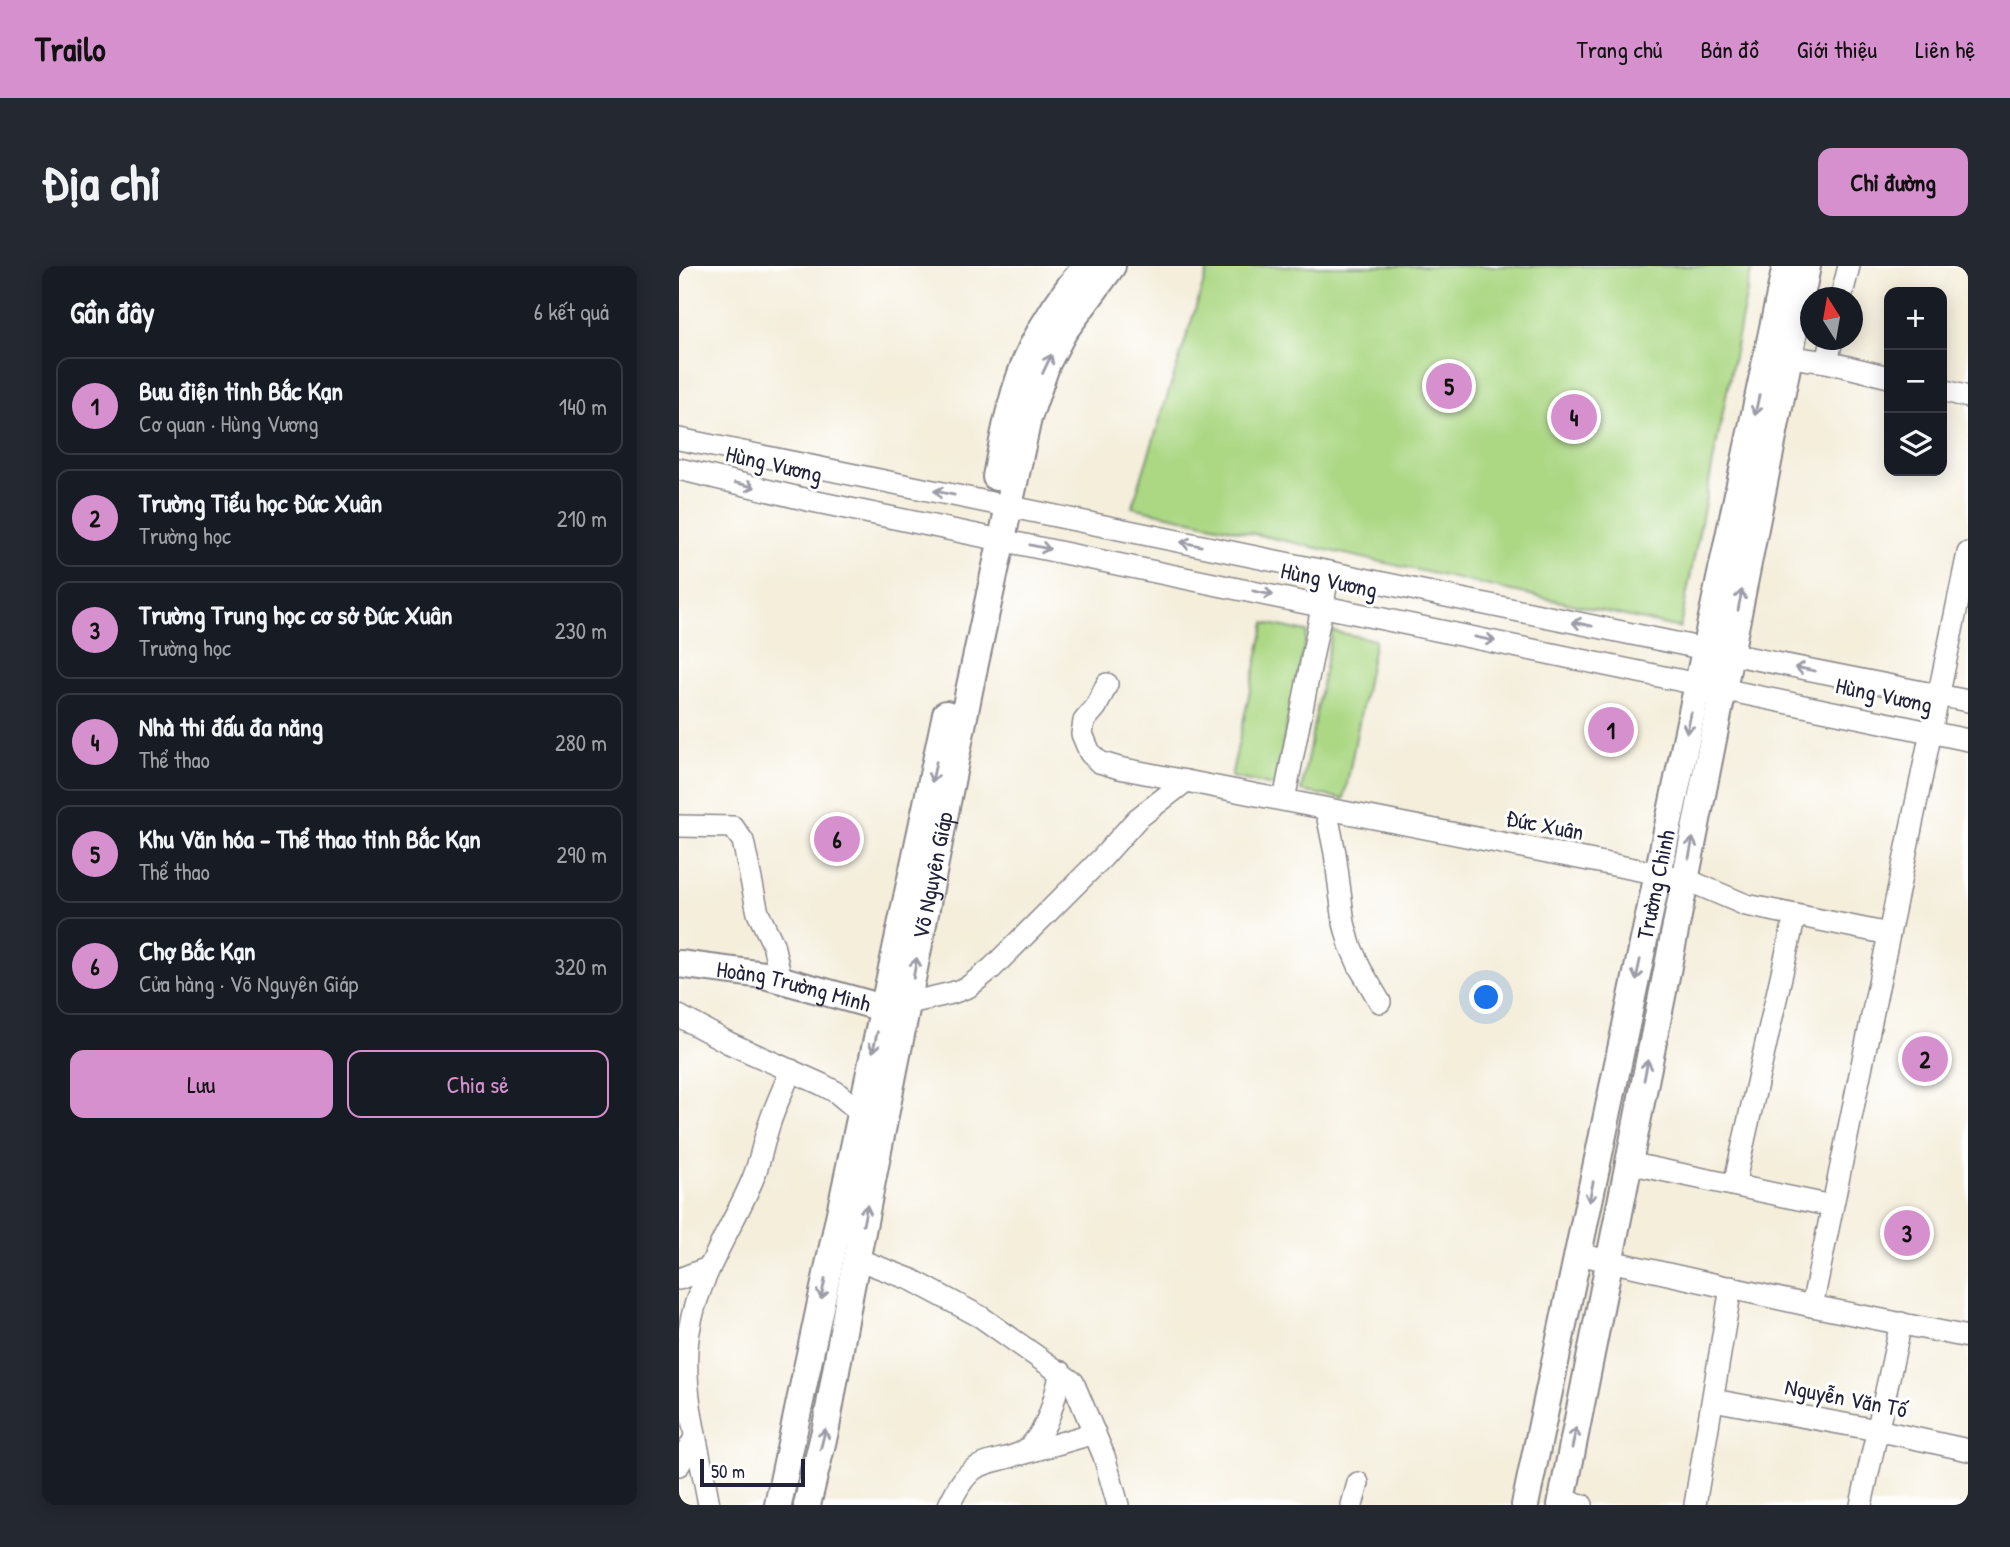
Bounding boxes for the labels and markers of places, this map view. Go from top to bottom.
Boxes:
pin: 5 [1426,360,1472,412]
pin: 4 [1551,391,1597,443]
pin: 1 [1588,704,1634,756]
pin: 6 [814,813,860,865]
pin: 2 [1902,1033,1948,1085]
pin: 3 [1884,1207,1930,1259]

